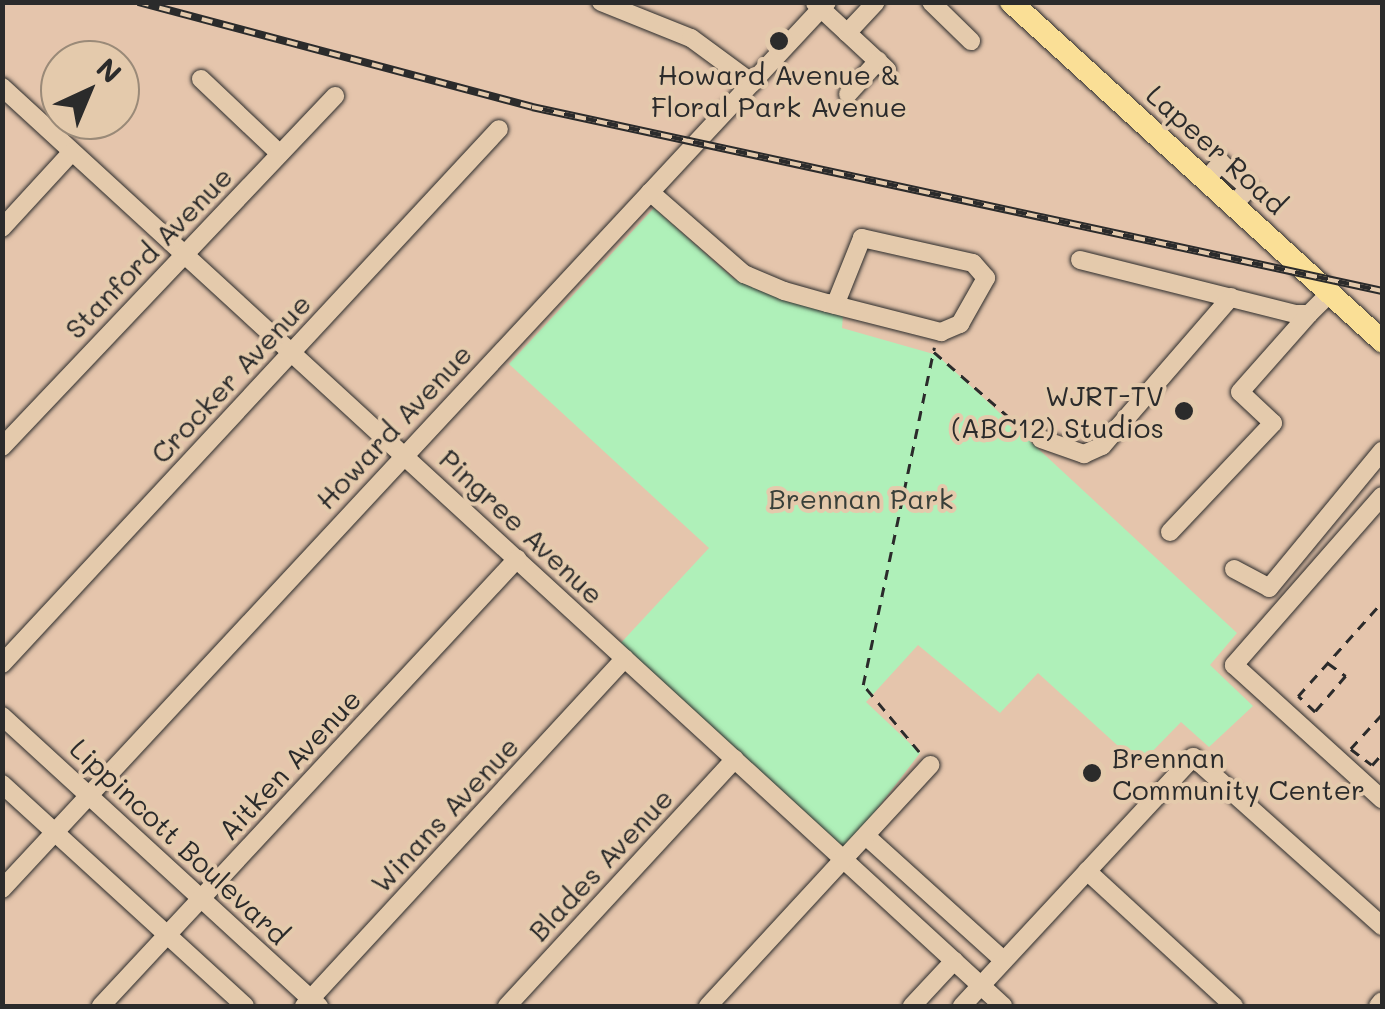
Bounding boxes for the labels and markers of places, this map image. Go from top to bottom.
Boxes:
marker: Howard Avenue & Floral Park Avenue [768,30,790,52]
place label: Howard Avenue & Floral Park Avenue [651,57,907,123]
place label: WJRT-TV (ABC12) Studios [951,378,1164,444]
marker: WJRT-TV (ABC12) Studios [1173,400,1195,422]
place label: Brennan Community Center [1112,740,1365,806]
marker: Brennan Community Center [1081,762,1103,784]

